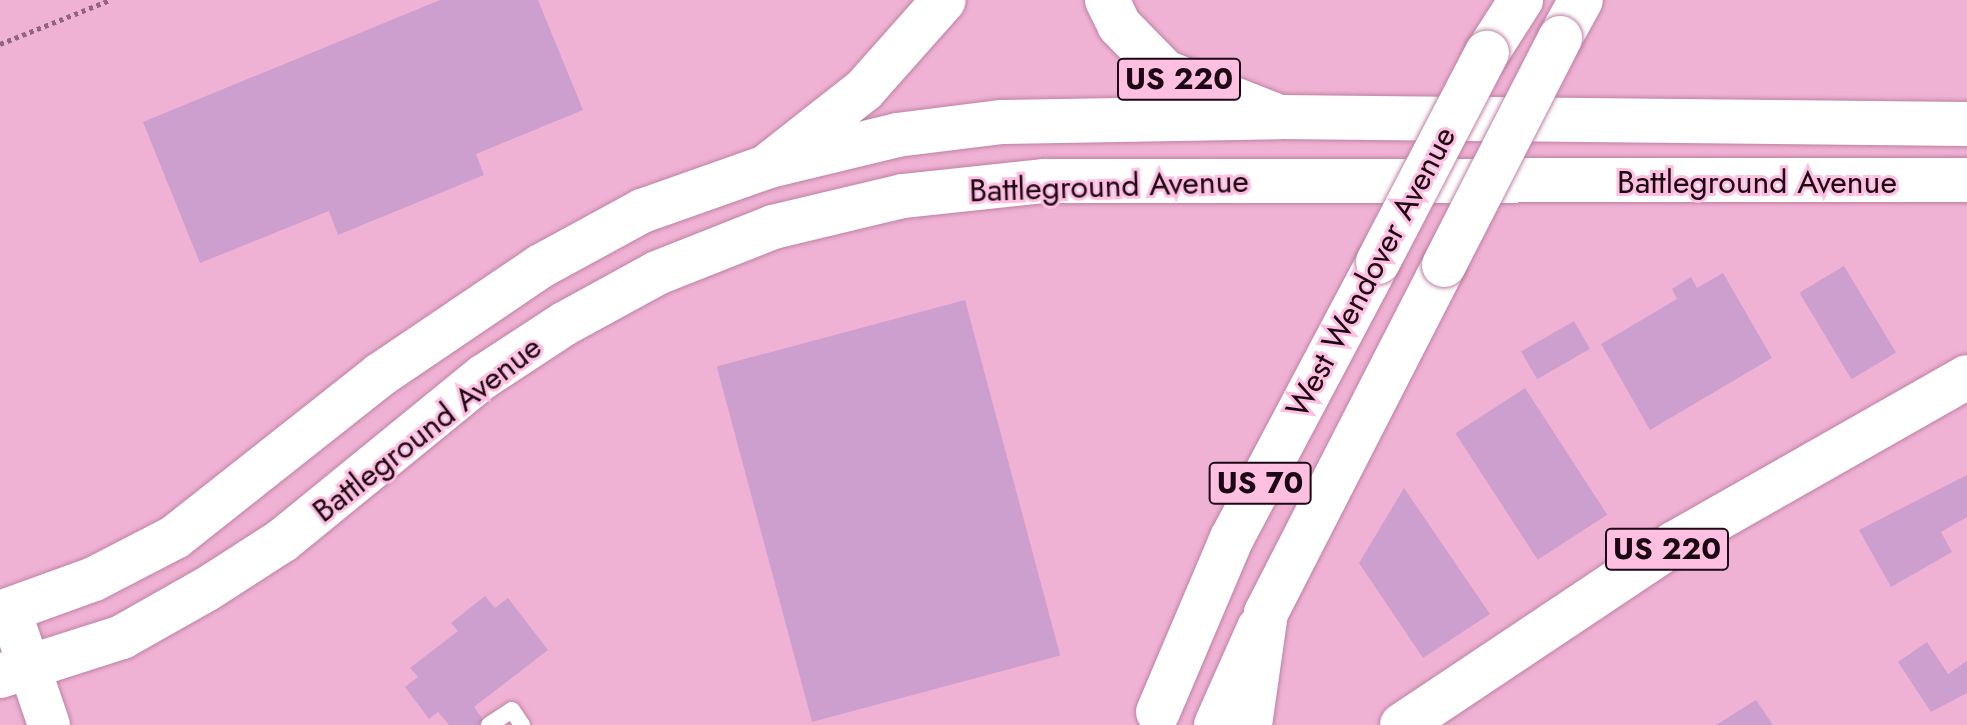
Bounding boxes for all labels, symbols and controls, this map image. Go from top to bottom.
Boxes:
road number: US 220 [1117,53,1241,105]
street label: West Wendover Avenue [1278,120,1464,424]
street label: Battleground Avenue [969,162,1249,210]
street label: Battleground Avenue [1617,163,1897,201]
street label: Battleground Avenue [305,328,549,530]
road number: US 70 [1208,457,1312,509]
road number: US 220 [1605,523,1729,575]

